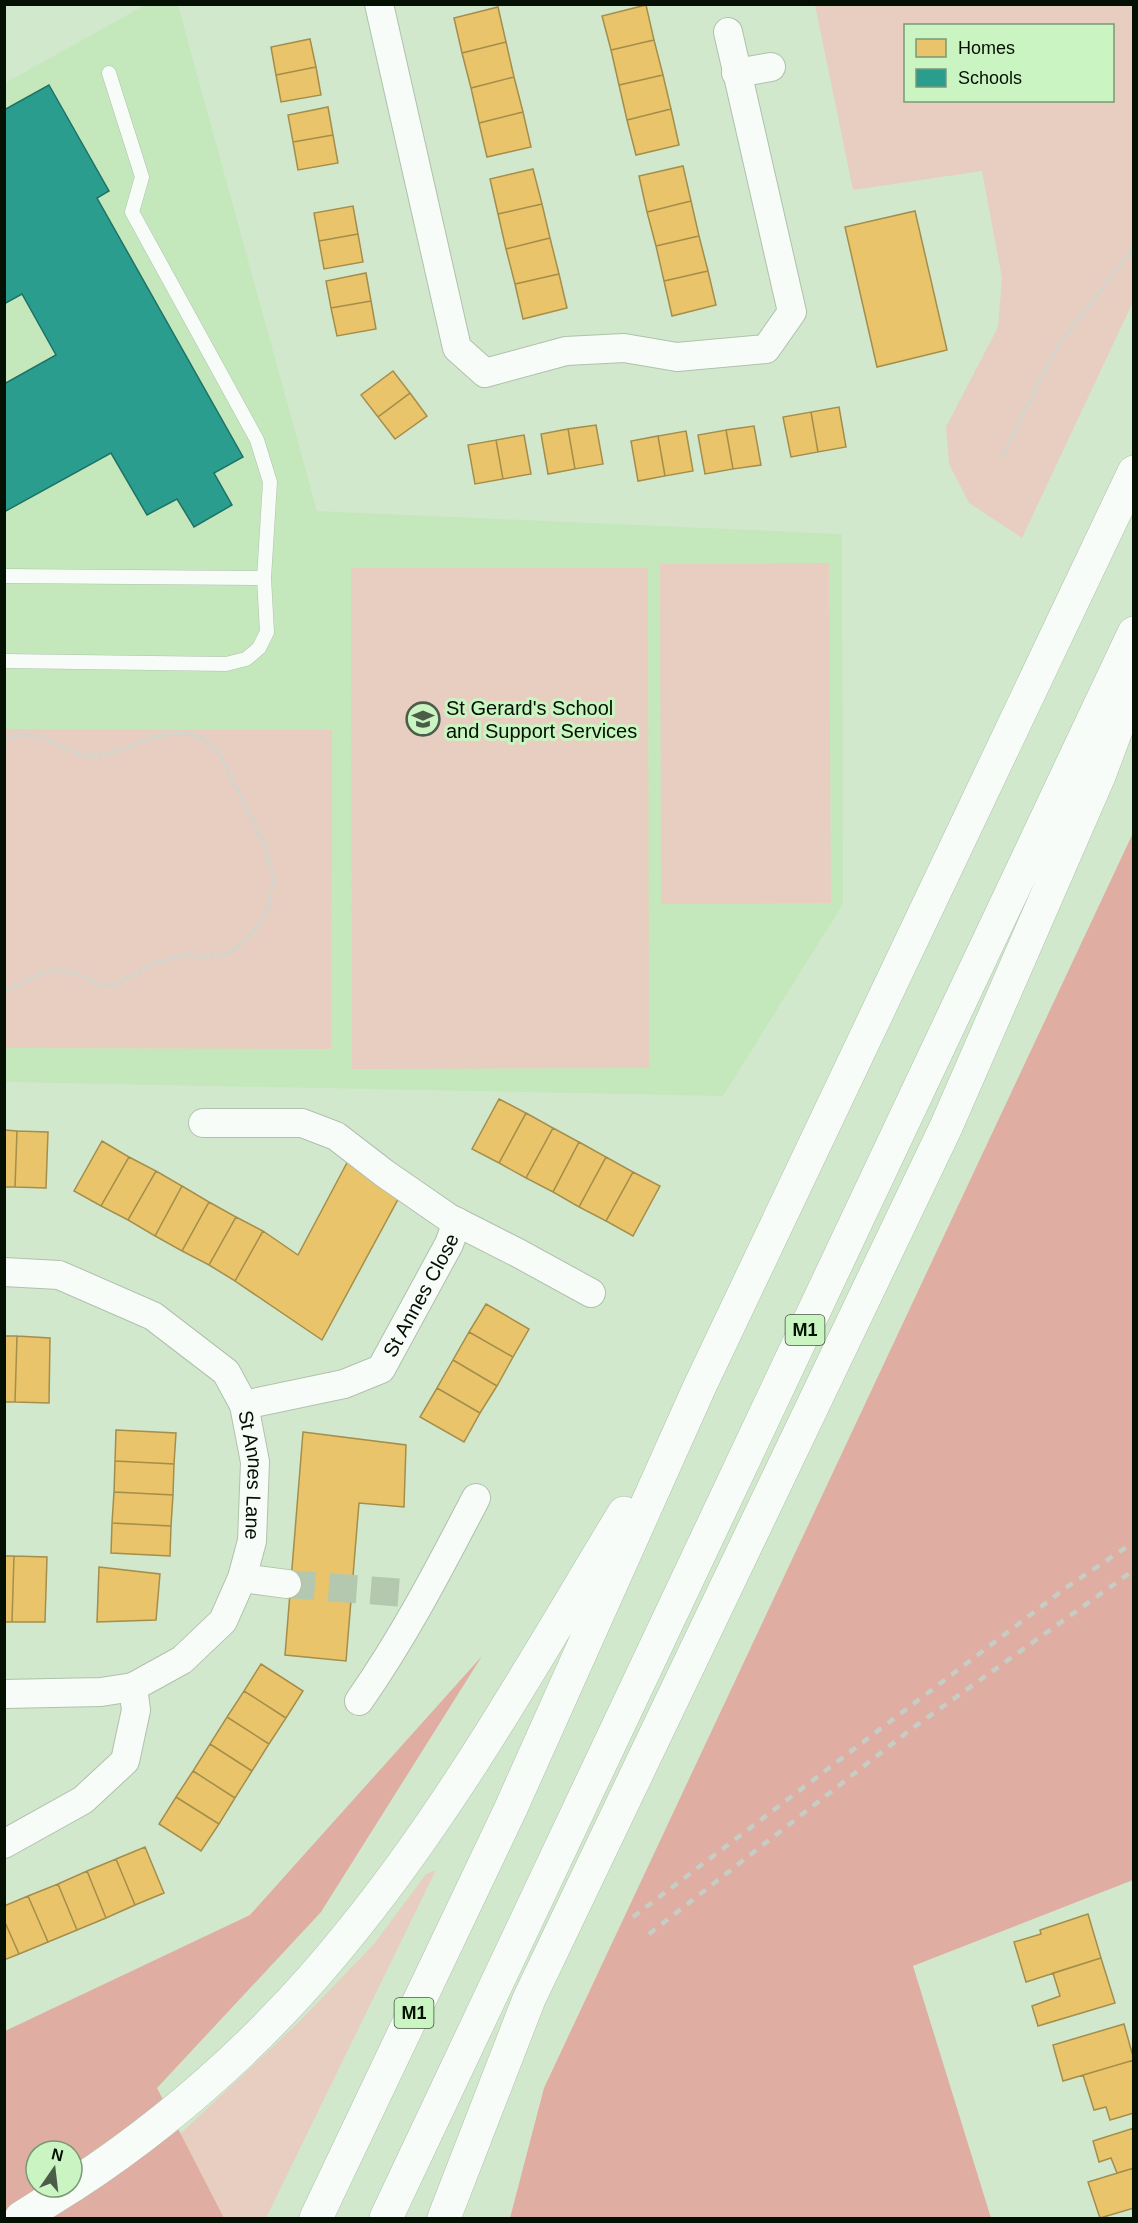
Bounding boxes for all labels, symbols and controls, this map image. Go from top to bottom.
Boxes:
legend [904,24,1114,102]
text: Homes [958,38,1015,58]
text: Schools [958,68,1022,88]
place label: St Gerard's School and Support Services [446,697,637,742]
school or university icon: St Gerard's School and Support Services [405,701,441,737]
street label: St Annes Close [379,1231,463,1361]
road number: M1 [786,1315,824,1345]
street label: St Annes Lane [234,1409,266,1540]
road number: M1 [394,1998,434,2028]
north arrow [24,2139,84,2199]
text: N [50,2145,65,2165]

